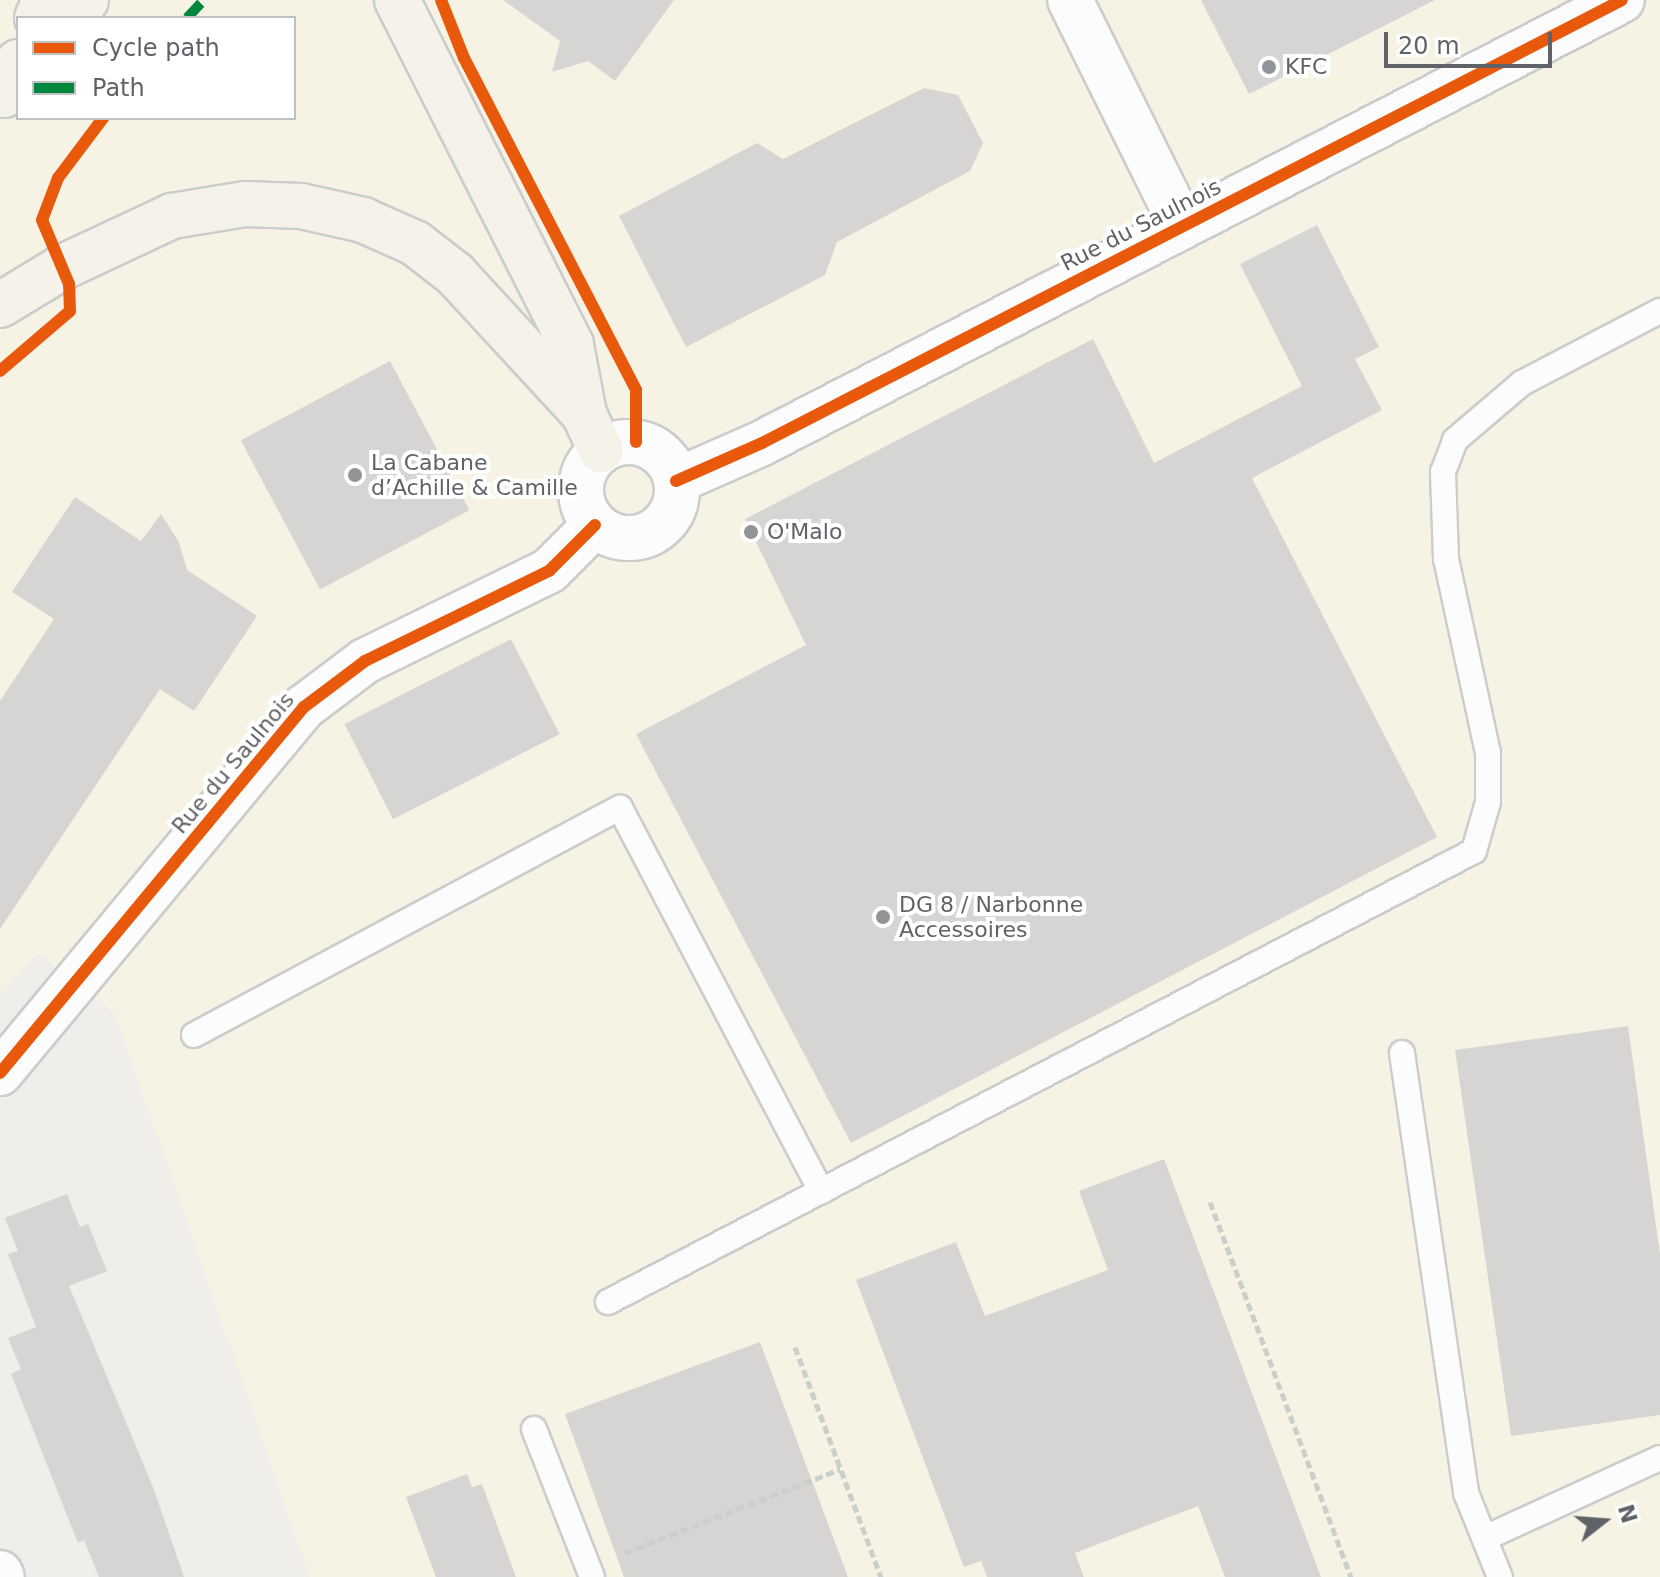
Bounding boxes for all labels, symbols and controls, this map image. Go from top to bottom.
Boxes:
legend [16,16,296,120]
scale bar [1388,16,1556,66]
text: 20 m [1398,32,1460,60]
text: Cycle path [92,34,220,62]
place label: KFC [1285,54,1327,80]
marker: KFC [1260,58,1278,76]
text: Path [92,74,145,102]
street label: Rue du Saulnois [1057,173,1225,277]
place label: La Cabane d’Achille & Camille [371,449,578,500]
marker: La Cabane d’Achille & Camille [346,466,364,484]
place label: O'Malo [767,519,842,545]
marker: O'Malo [742,523,760,541]
street label: Rue du Saulnois [166,687,300,839]
place label: DG 8 / Narbonne Accessoires [899,891,1083,942]
marker: DG 8 / Narbonne Accessoires [874,908,892,926]
north arrow [1564,1481,1644,1561]
text: N [1613,1501,1642,1526]

